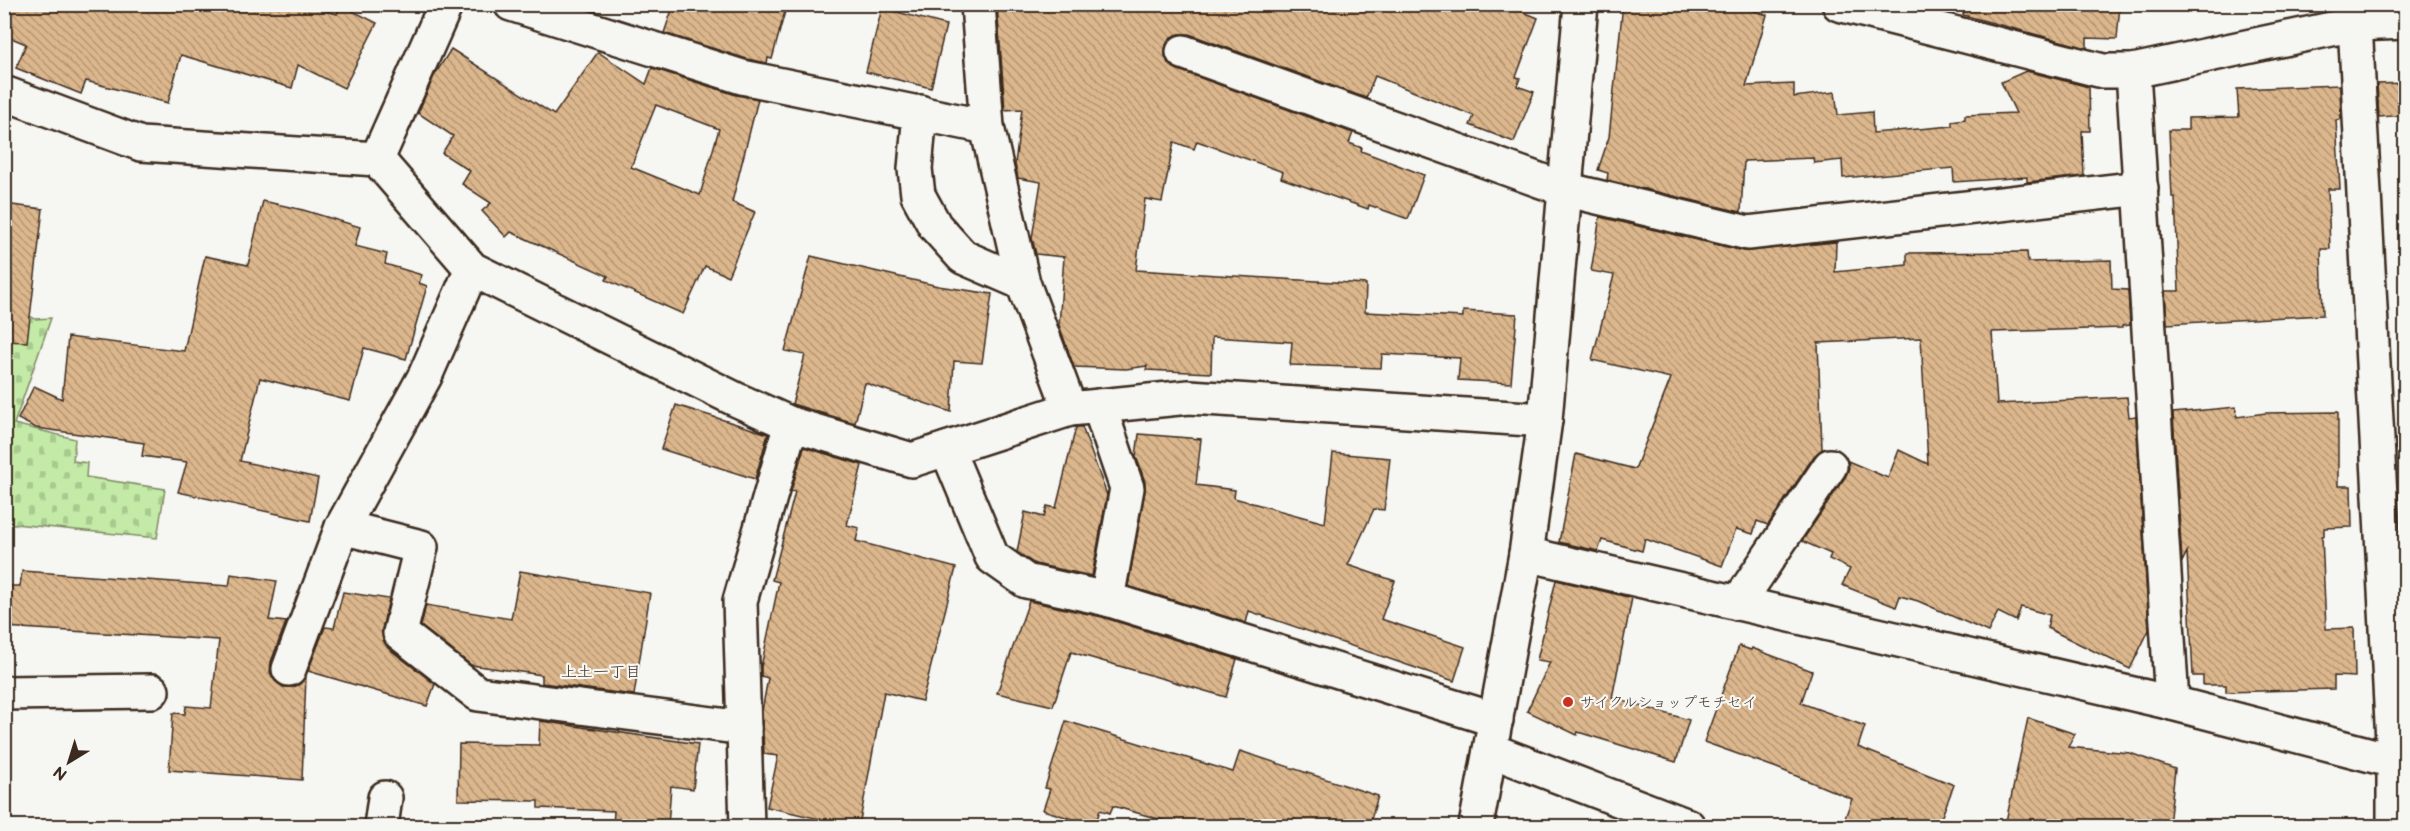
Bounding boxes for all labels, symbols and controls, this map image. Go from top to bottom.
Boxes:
district label: 上土一丁目 [561,663,641,682]
place label: サイクルショップモチセイ [1580,693,1757,712]
marker: サイクルショップモチセイ [1561,695,1575,709]
north arrow [39,732,99,792]
text: N [50,761,71,784]

